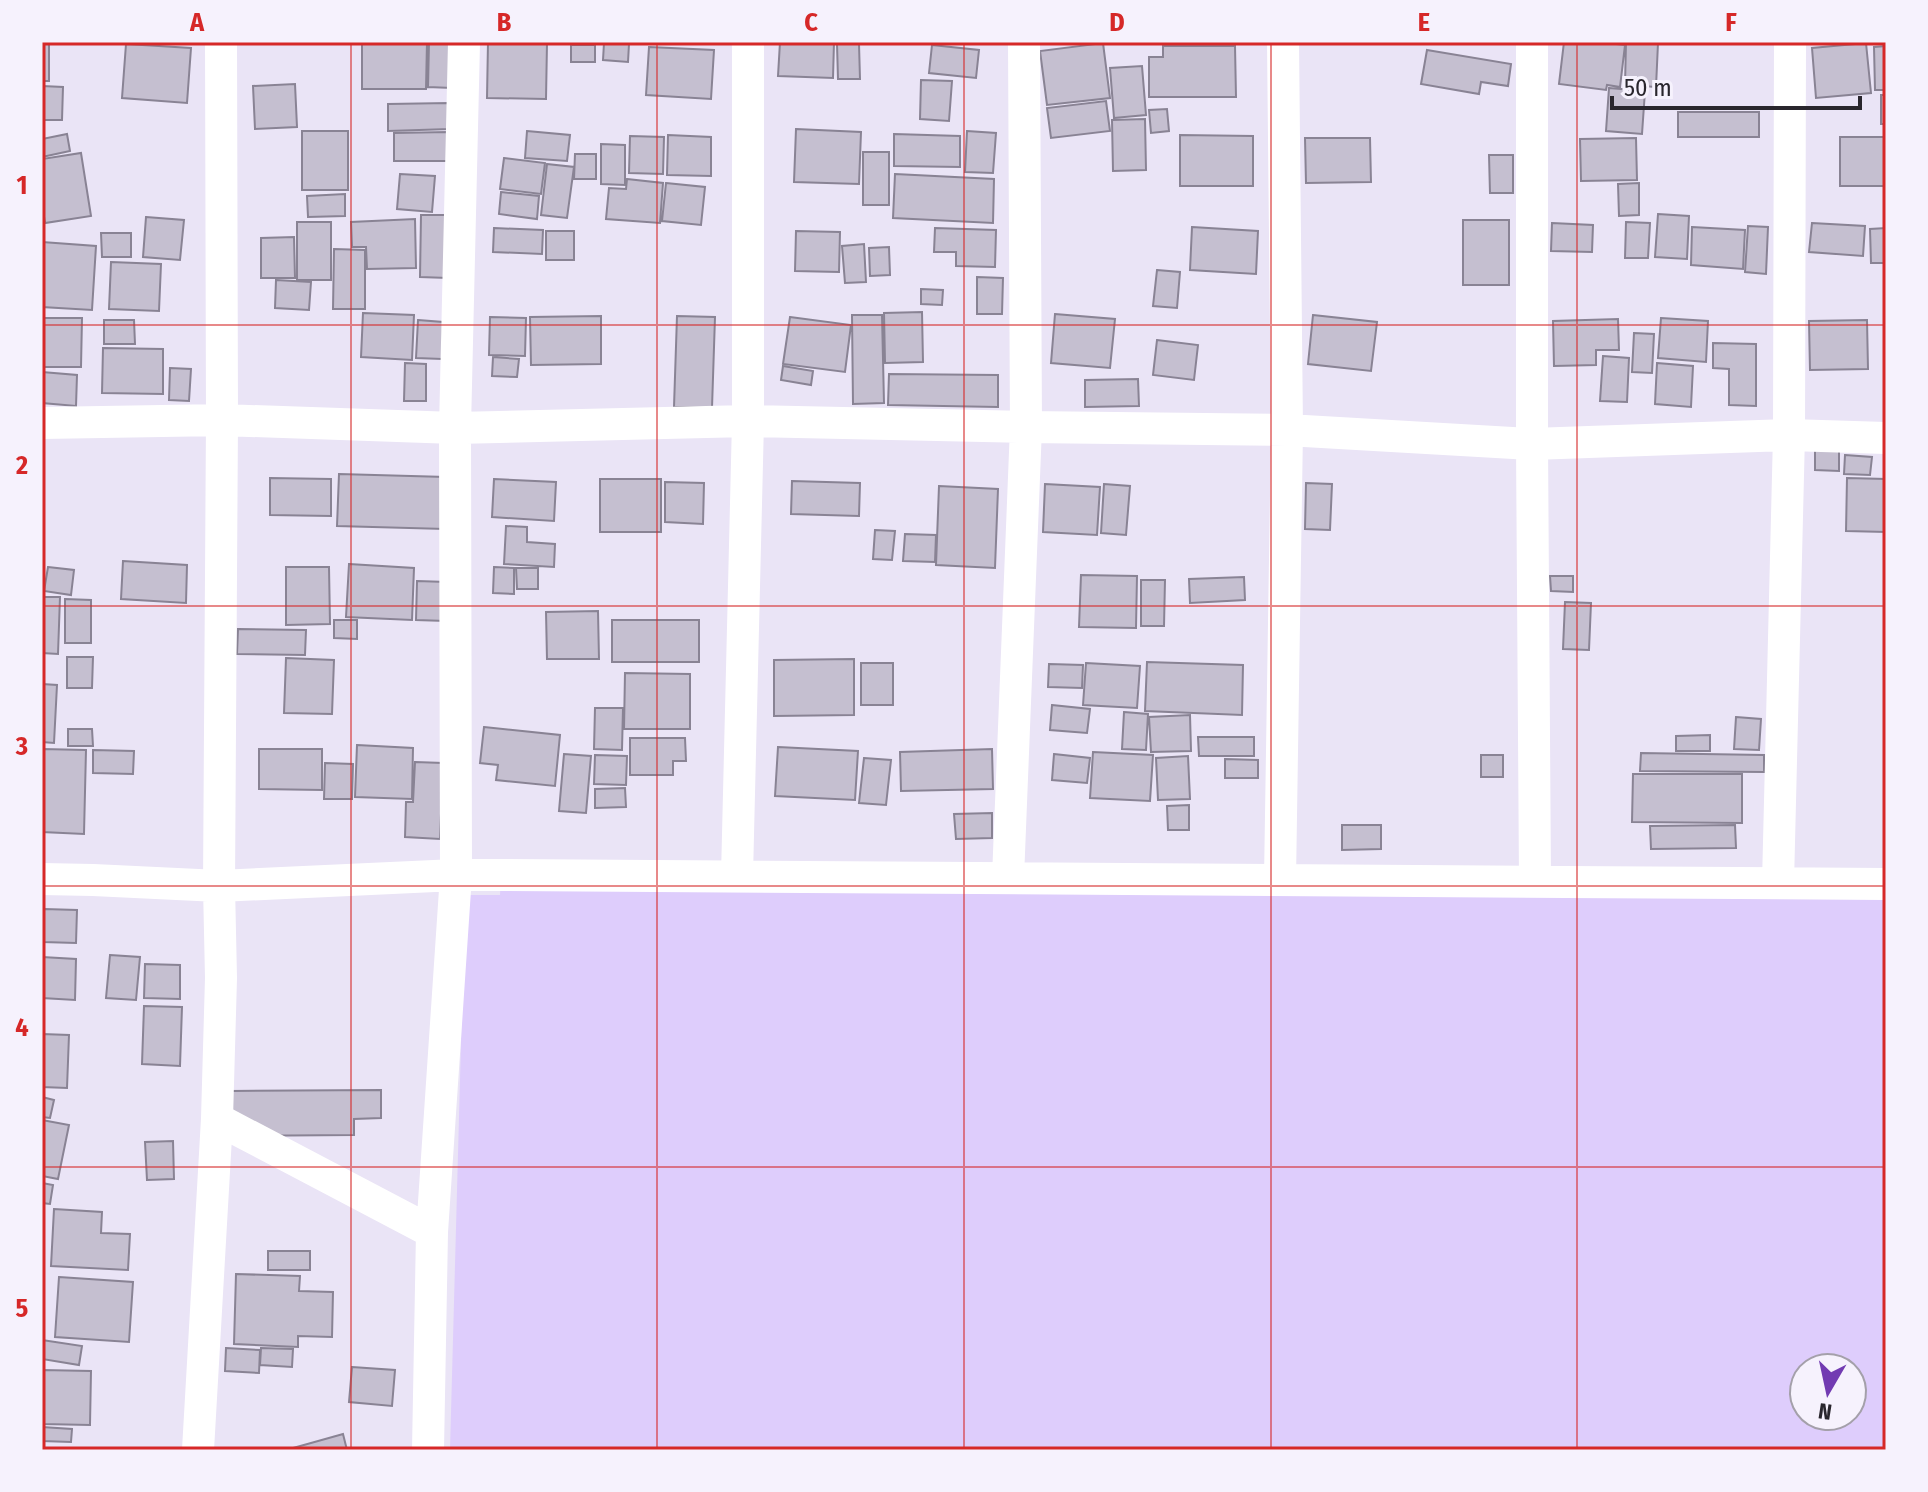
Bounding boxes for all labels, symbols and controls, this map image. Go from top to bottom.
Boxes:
text: A [189,7,205,38]
text: B [497,7,512,38]
text: C [804,7,818,38]
text: D [1109,7,1125,38]
text: E [1418,7,1430,38]
text: F [1725,7,1737,38]
scale bar [1612,60,1860,110]
text: 50 m [1624,74,1672,102]
text: 1 [17,170,28,201]
text: 2 [15,450,28,481]
text: 3 [15,731,28,762]
text: 4 [15,1012,29,1043]
text: 5 [16,1293,29,1324]
north arrow [1788,1352,1868,1432]
text: N [1816,1397,1834,1426]

